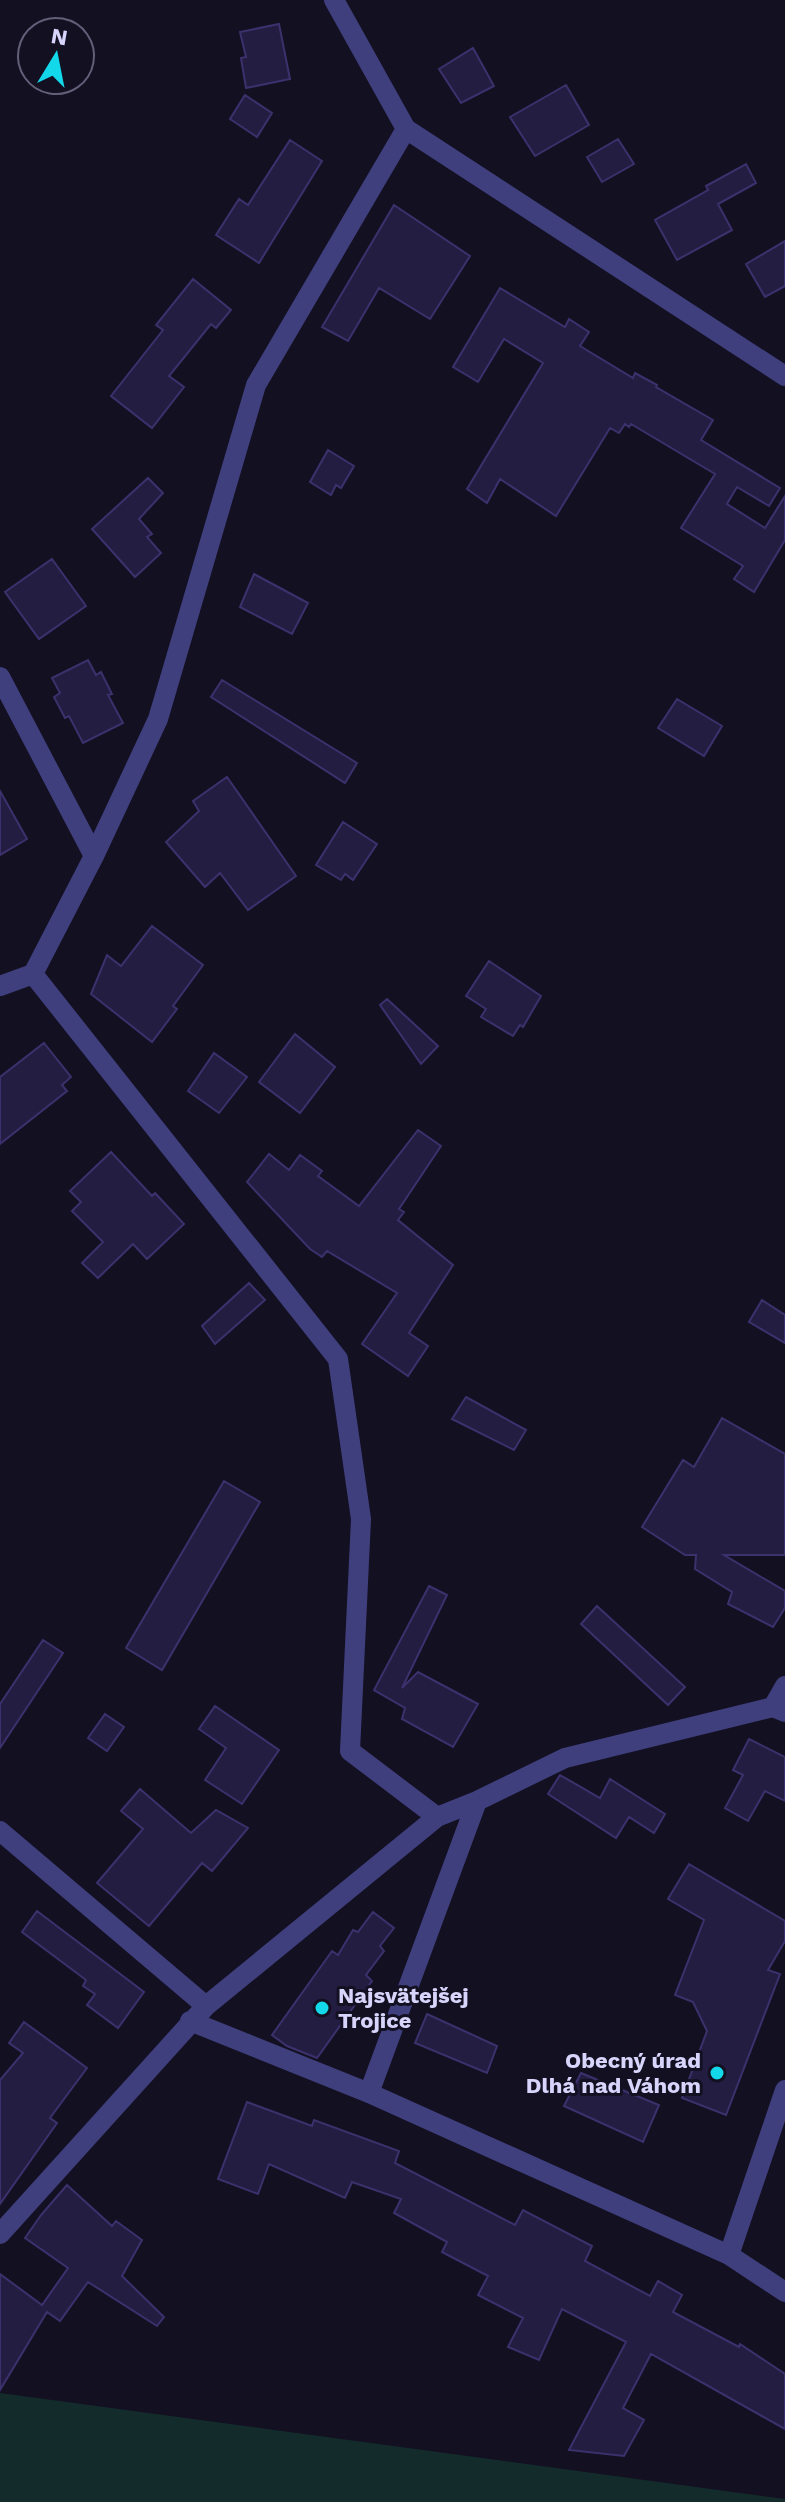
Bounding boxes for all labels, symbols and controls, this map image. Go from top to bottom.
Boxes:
north arrow [16,16,96,96]
text: N [49,23,70,51]
place label: Najsvätejšej Trojice [338,1983,469,2033]
marker: Najsvätejšej Trojice [313,1999,331,2017]
place label: Obecný úrad Dlhá nad Váhom [526,2048,701,2098]
marker: Obecný úrad Dlhá nad Váhom [708,2064,726,2082]

